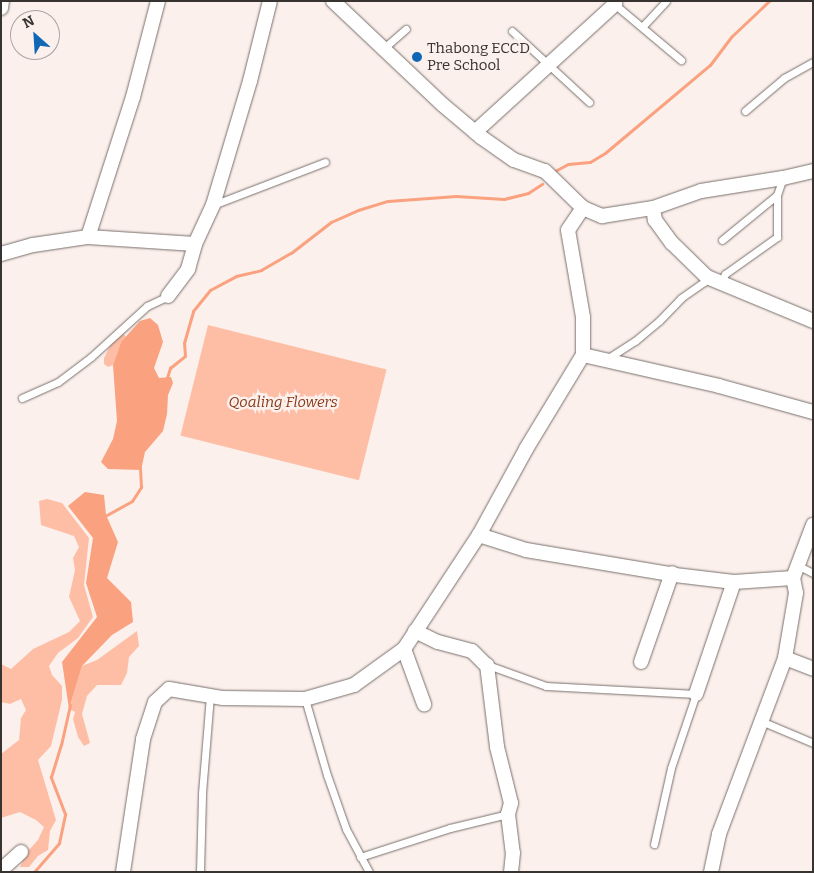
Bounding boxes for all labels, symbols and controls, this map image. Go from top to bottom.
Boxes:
north arrow [10,10,60,60]
text: N [20,12,37,32]
place label: Thabong ECCD Pre School [427,39,530,74]
marker: Thabong ECCD Pre School [411,51,423,63]
park label: Qoaling Flowers [228,394,338,412]

